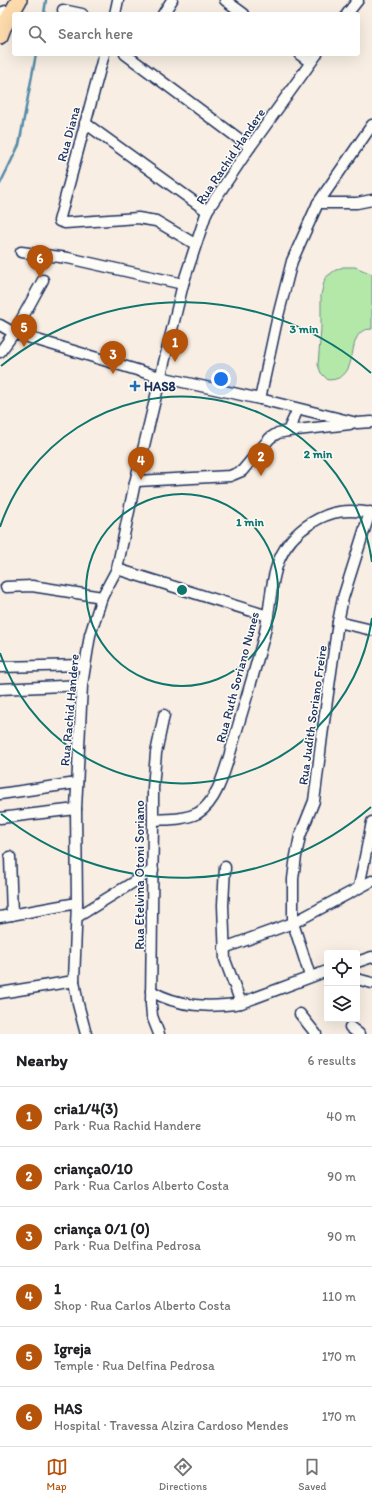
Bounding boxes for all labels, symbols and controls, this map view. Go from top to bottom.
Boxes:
search box [12,12,360,56]
icon: search [26,23,48,45]
text: Search here [58,25,133,43]
street label: Rua Diana [54,104,83,163]
street label: Rua Rachid Handere [193,105,268,207]
pin: 6 [27,245,53,278]
pin: 5 [11,314,37,347]
text: 3 min [290,322,319,336]
pin: 1 [162,329,188,362]
pin: 3 [100,341,126,374]
your location [211,369,231,389]
place label: HAS8 [144,379,176,394]
marker: HAS8 [129,380,141,392]
pin: 2 [248,443,274,476]
pin: 4 [128,447,154,480]
text: 2 min [304,447,333,461]
text: 1 min [236,515,265,529]
centre of rings [175,583,189,597]
street label: Rua Ruth Soriano Nunes [213,610,262,744]
street label: Rua Judith Soriano Freire [295,644,330,786]
street label: Rua Rachid Handere [57,653,82,767]
street label: Rua Etelvina Otoni Soriano [132,800,147,950]
map controls [324,950,360,1022]
button: locate [324,950,360,986]
button: layers [324,986,360,1022]
text: Nearby [16,1050,68,1070]
text: 6 results [308,1053,356,1068]
text: cria1/4(3) [54,1100,118,1118]
text: 1 [26,1109,32,1124]
text: 40 m [326,1109,356,1124]
text: Park · Rua Rachid Handere [54,1118,201,1133]
text: criança0/10 [54,1160,133,1178]
text: 2 [26,1169,32,1184]
text: 90 m [327,1169,356,1184]
text: Park · Rua Carlos Alberto Costa [54,1178,229,1193]
text: criança 0/1 (0) [54,1220,150,1238]
text: 3 [25,1229,33,1244]
text: 90 m [327,1229,356,1244]
text: Park · Rua Delfina Pedrosa [54,1238,201,1253]
text: 1 [54,1280,61,1298]
text: 4 [25,1289,33,1304]
text: 110 m [322,1289,356,1304]
text: Shop · Rua Carlos Alberto Costa [54,1298,231,1313]
text: Igreja [54,1340,91,1358]
text: 5 [26,1349,32,1364]
text: 170 m [322,1349,356,1364]
text: Temple · Rua Delfina Pedrosa [54,1358,215,1373]
text: HAS [54,1400,82,1418]
text: 6 [26,1409,32,1424]
text: 170 m [322,1409,356,1424]
text: Hospital · Travessa Alzira Cardoso Mendes [54,1418,289,1433]
tab: Map [46,1456,68,1493]
tab: Directions [159,1456,207,1493]
tab: Saved [298,1456,326,1493]

